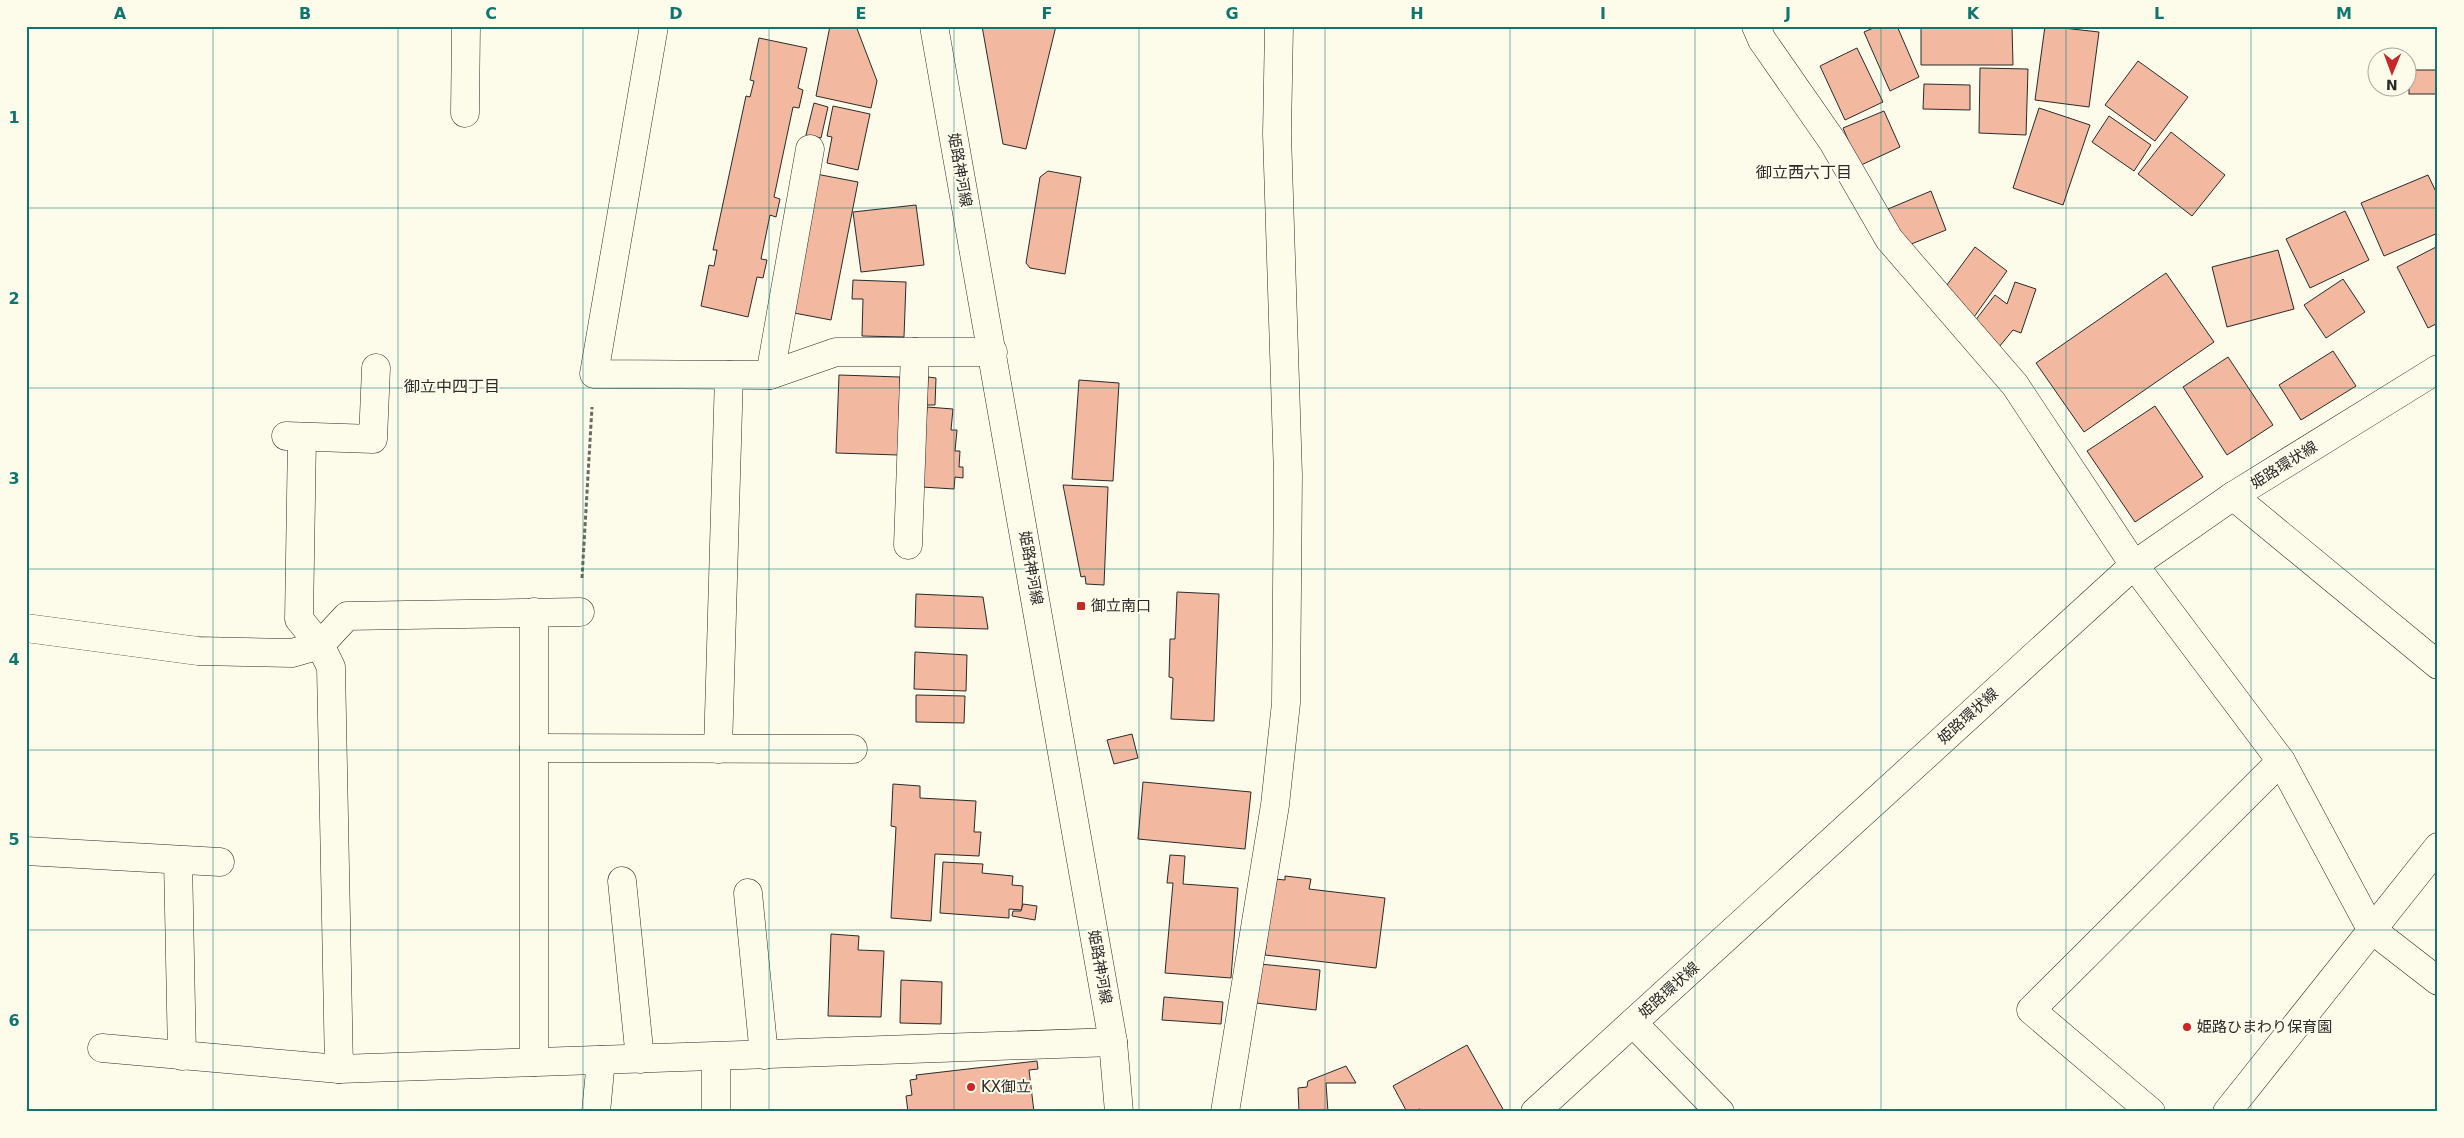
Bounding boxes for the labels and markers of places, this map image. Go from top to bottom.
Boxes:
place label: 御立南口 [1091,597,1151,615]
marker: 御立南口 [1075,600,1087,612]
place label: 姫路ひまわり保育園 [2197,1018,2332,1036]
marker: 姫路ひまわり保育園 [2181,1021,2193,1033]
place label: KX御立 [981,1078,1031,1096]
marker: KX御立 [965,1081,977,1093]

